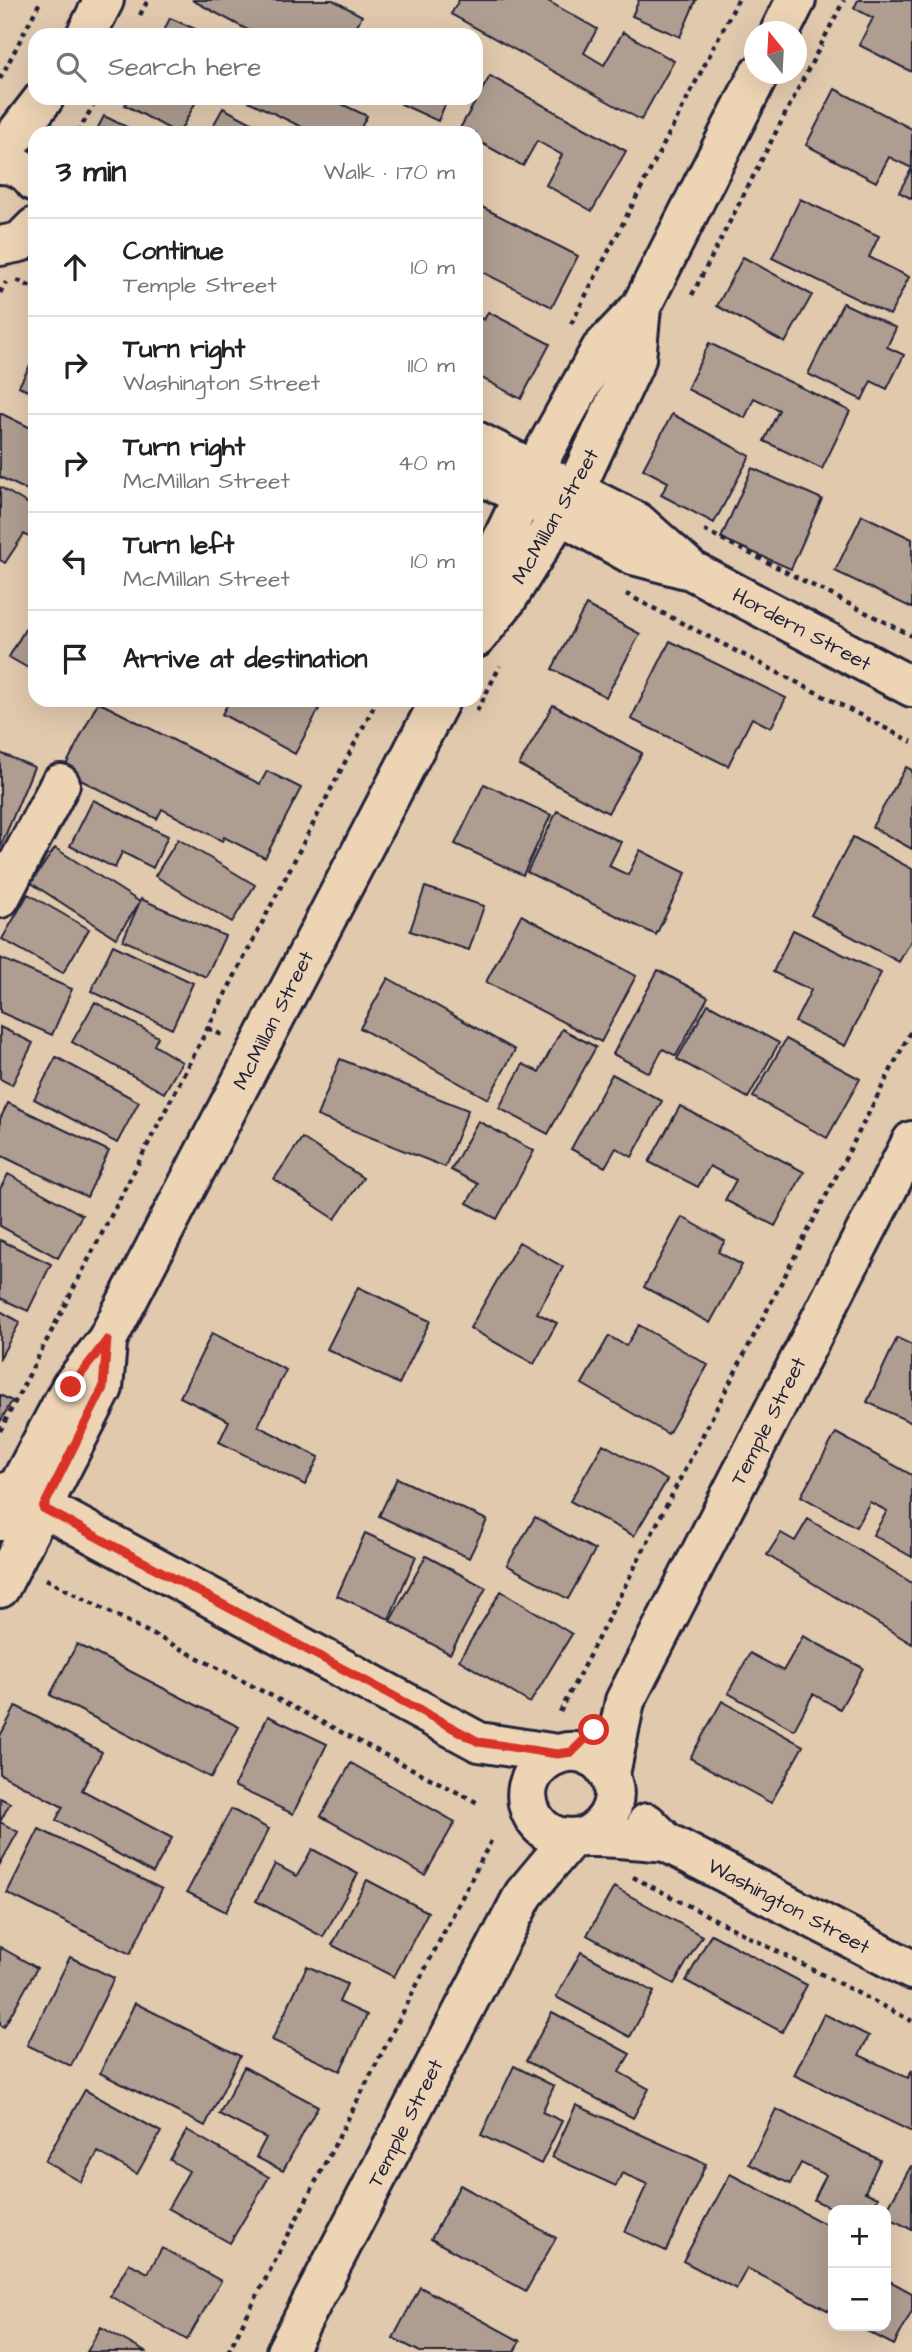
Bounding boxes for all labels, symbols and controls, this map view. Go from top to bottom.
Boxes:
north arrow [744,21,807,84]
search box [28,28,483,105]
icon: search [52,48,90,86]
text: Search here [108,49,261,85]
text: 3 min [56,151,126,193]
text: Walk · 170 m [324,156,455,188]
text: Continue [123,233,224,269]
icon: ahead [56,248,94,286]
text: 10 m [410,251,455,283]
text: Temple Street [123,269,277,301]
text: Turn right [123,331,245,367]
icon: right [56,346,94,384]
text: 110 m [407,349,455,381]
text: Washington Street [123,367,320,399]
text: Turn right [123,429,245,465]
street label: McMillan Street [505,443,606,589]
icon: right [56,444,94,482]
text: 40 m [398,447,455,479]
text: McMillan Street [123,465,290,497]
text: Turn left [123,527,234,563]
icon: left [56,542,94,580]
text: 10 m [410,545,455,577]
text: McMillan Street [123,563,290,595]
street label: Hordern Street [727,581,877,679]
icon: arrive [56,640,94,678]
text: Arrive at destination [123,641,368,677]
street label: McMillan Street [226,945,321,1095]
street label: Temple Street [724,1352,814,1491]
route end [55,1371,86,1402]
route start [578,1714,609,1745]
street label: Washington Street [702,1851,875,1963]
street label: Temple Street [361,2054,451,2193]
map controls [828,2205,891,2331]
button: + [828,2205,891,2268]
button: − [828,2268,891,2331]

